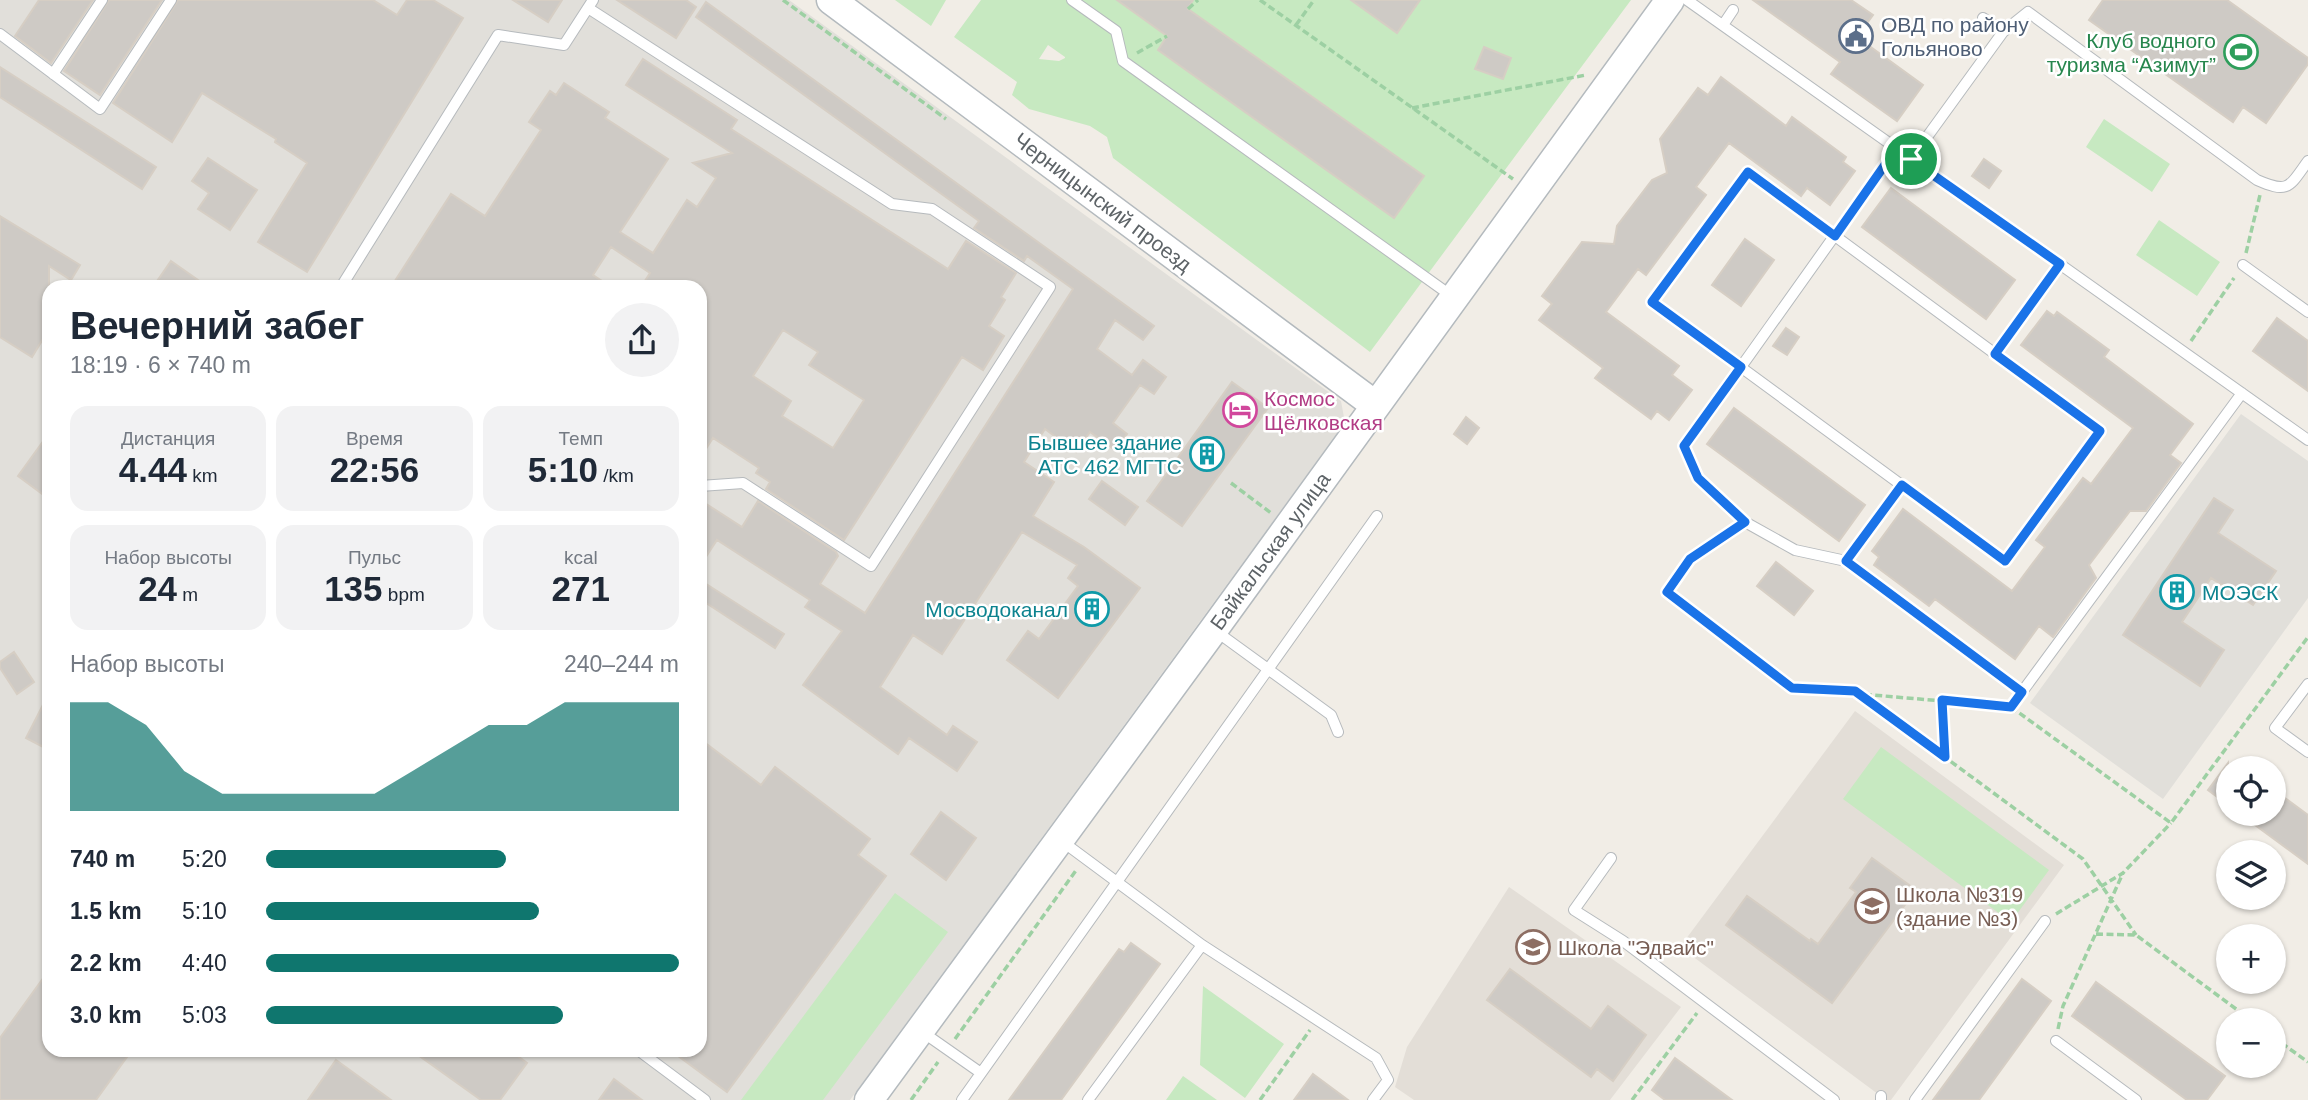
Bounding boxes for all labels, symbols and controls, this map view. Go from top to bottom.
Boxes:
place label: ОВД по району Гольяново [1881,13,2029,60]
public building icon: ОВД по району Гольяново [1837,17,1875,55]
place label: Клуб водного туризма “Азимут” [2047,29,2216,76]
sports icon: Клуб водного туризма “Азимут” [2222,33,2260,71]
street label: Черницынский проезд [1010,128,1196,276]
pin [1881,129,1941,189]
icon: arrive [1892,140,1930,178]
button: share [605,303,679,377]
text: Вечерний забег [70,305,364,347]
text: 18:19 · 6 × 740 m [70,352,251,378]
place label: Космос Щёлковская [1264,387,1383,434]
hotel icon: Космос Щёлковская [1221,391,1259,429]
text: Дистанция [121,428,215,449]
text: Время [346,428,403,449]
text: Темп [559,428,603,449]
place label: Бывшее здание АТС 462 МГТС [1028,431,1182,478]
building icon: Бывшее здание АТС 462 МГТС [1188,435,1226,473]
text: 4.44 [119,450,187,489]
text: 22:56 [330,450,419,489]
text: 5:10 [528,450,598,489]
text: km [187,465,218,486]
text: /km [598,465,634,486]
street label: Байкальская улица [1205,468,1335,634]
text: Набор высоты [104,547,232,568]
text: Пульс [348,547,401,568]
text: kcal [564,547,598,568]
text: 24 [138,569,177,608]
text: 135 [324,569,383,608]
text: 271 [552,569,610,608]
building icon: МОЭСК [2158,573,2196,611]
place label: МОЭСК [2202,581,2279,604]
text: m [177,584,198,605]
text: bpm [383,584,425,605]
building icon: Мосводоканал [1073,590,1111,628]
place label: Мосводоканал [925,598,1068,621]
text: Набор высоты [70,651,224,677]
text: 240–244 m [564,651,679,677]
map controls [2216,756,2286,1078]
button: locate [2216,756,2286,826]
button: layers [2216,840,2286,910]
text: 740 m [70,846,135,872]
text: 5:20 [182,846,227,872]
place label: Школа №319 (здание №3) [1896,883,2023,930]
school or university icon: Школа №319 (здание №3) [1853,887,1891,925]
text: 1.5 km [70,898,142,924]
text: 5:10 [182,898,227,924]
button: + [2216,924,2286,994]
school or university icon: Школа "Эдвайс" [1514,928,1552,966]
place label: Школа "Эдвайс" [1558,936,1714,959]
text: 2.2 km [70,950,142,976]
text: 4:40 [182,950,227,976]
text: 3.0 km [70,1002,142,1028]
text: 5:03 [182,1002,227,1028]
button: − [2216,1008,2286,1078]

